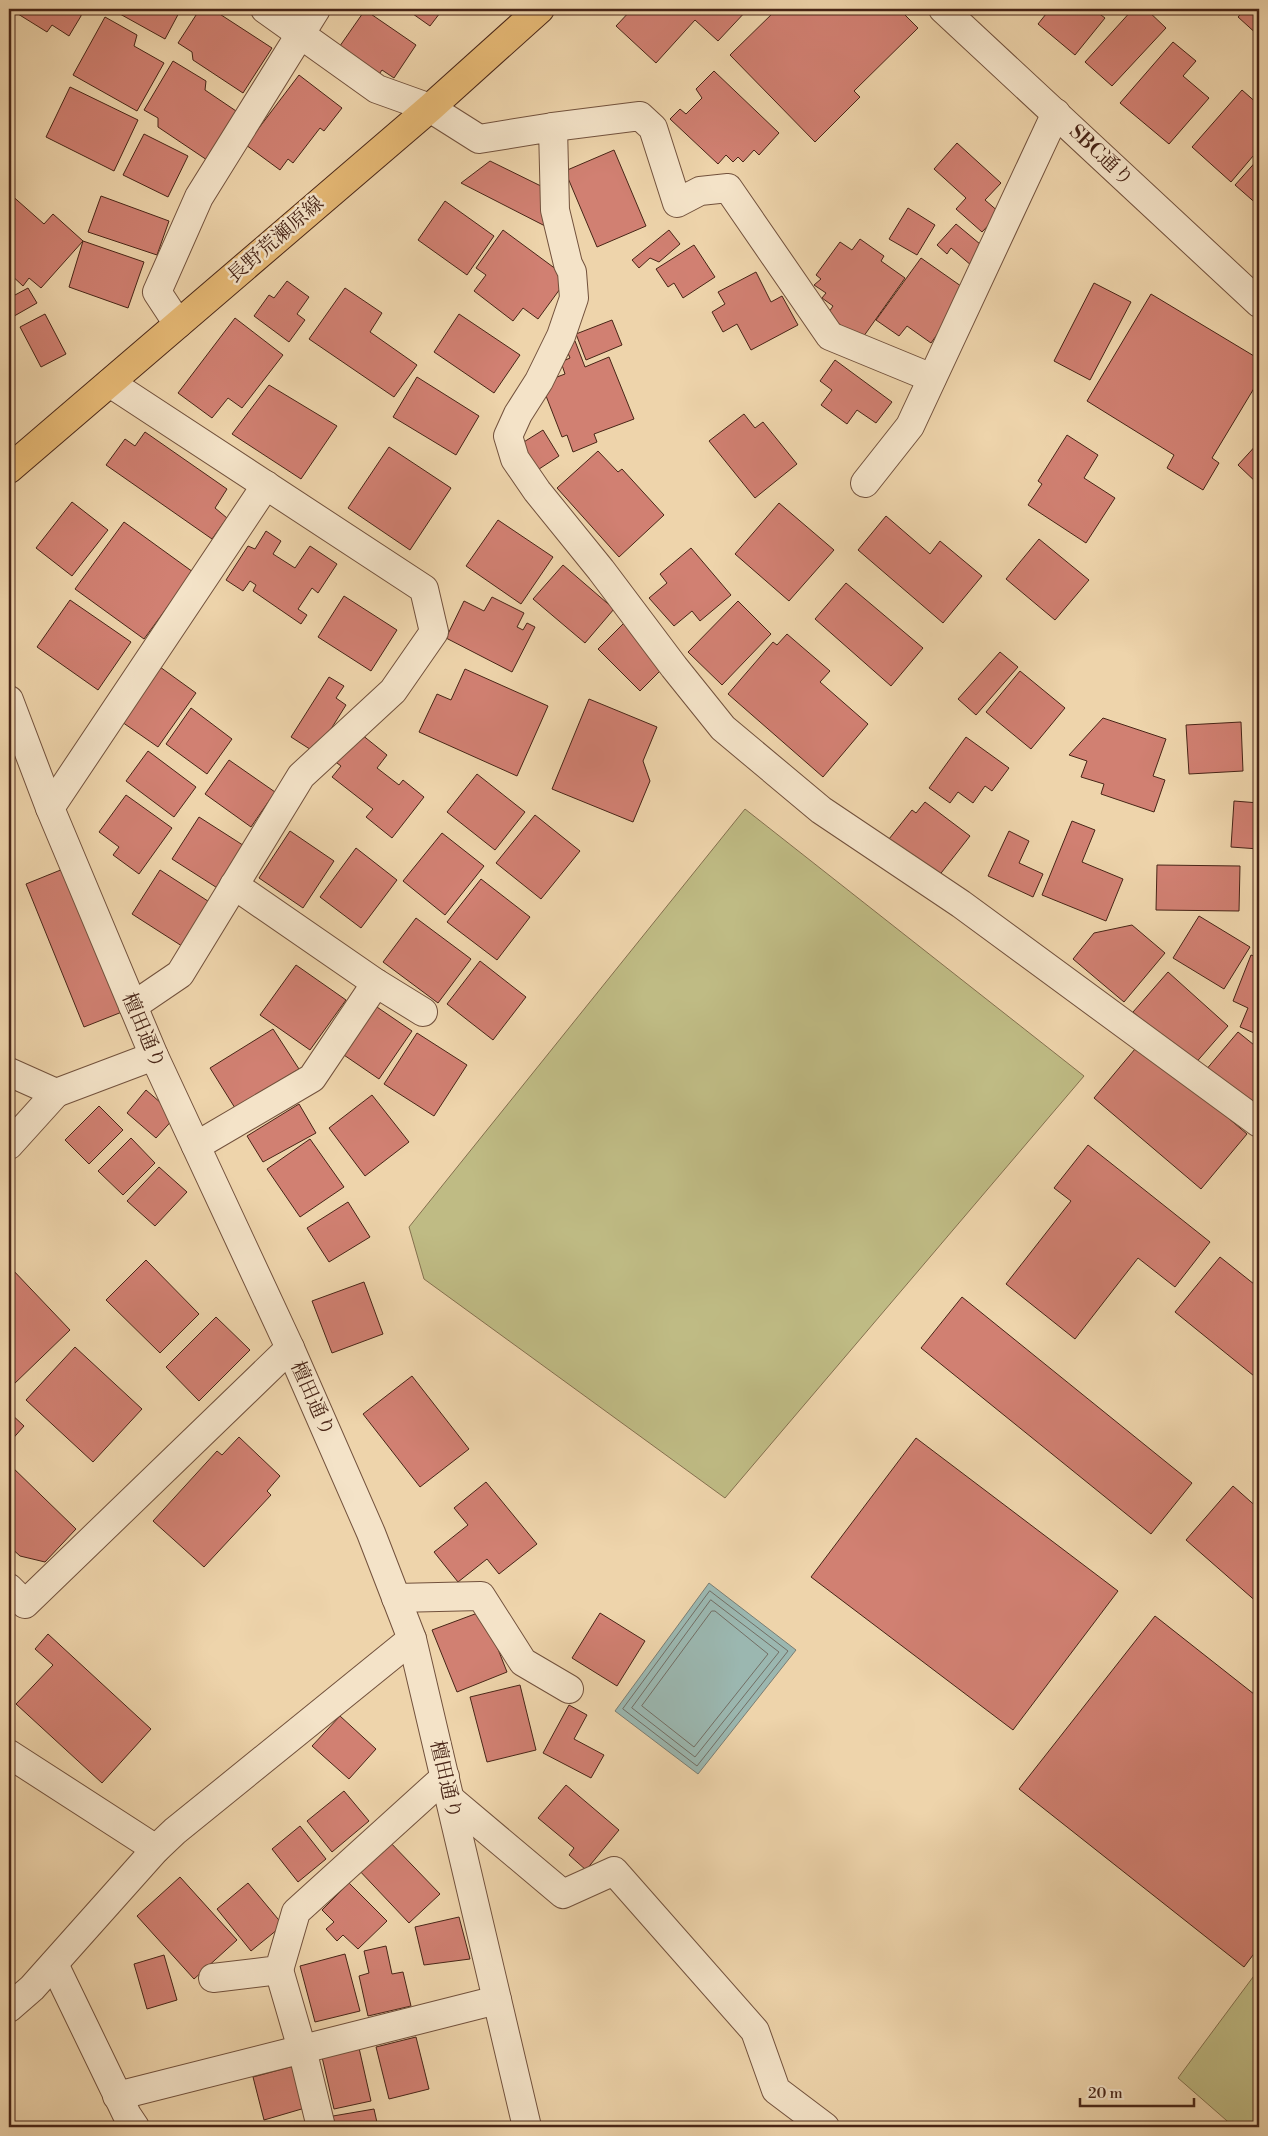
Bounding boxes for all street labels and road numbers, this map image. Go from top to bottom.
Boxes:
street label: SBC通り [1063,120,1139,192]
street label: 長野荒瀬原線 [223,191,329,289]
street label: 檀田通り [116,989,170,1073]
street label: 檀田通り [284,1357,340,1441]
street label: 檀田通り [424,1738,466,1822]

